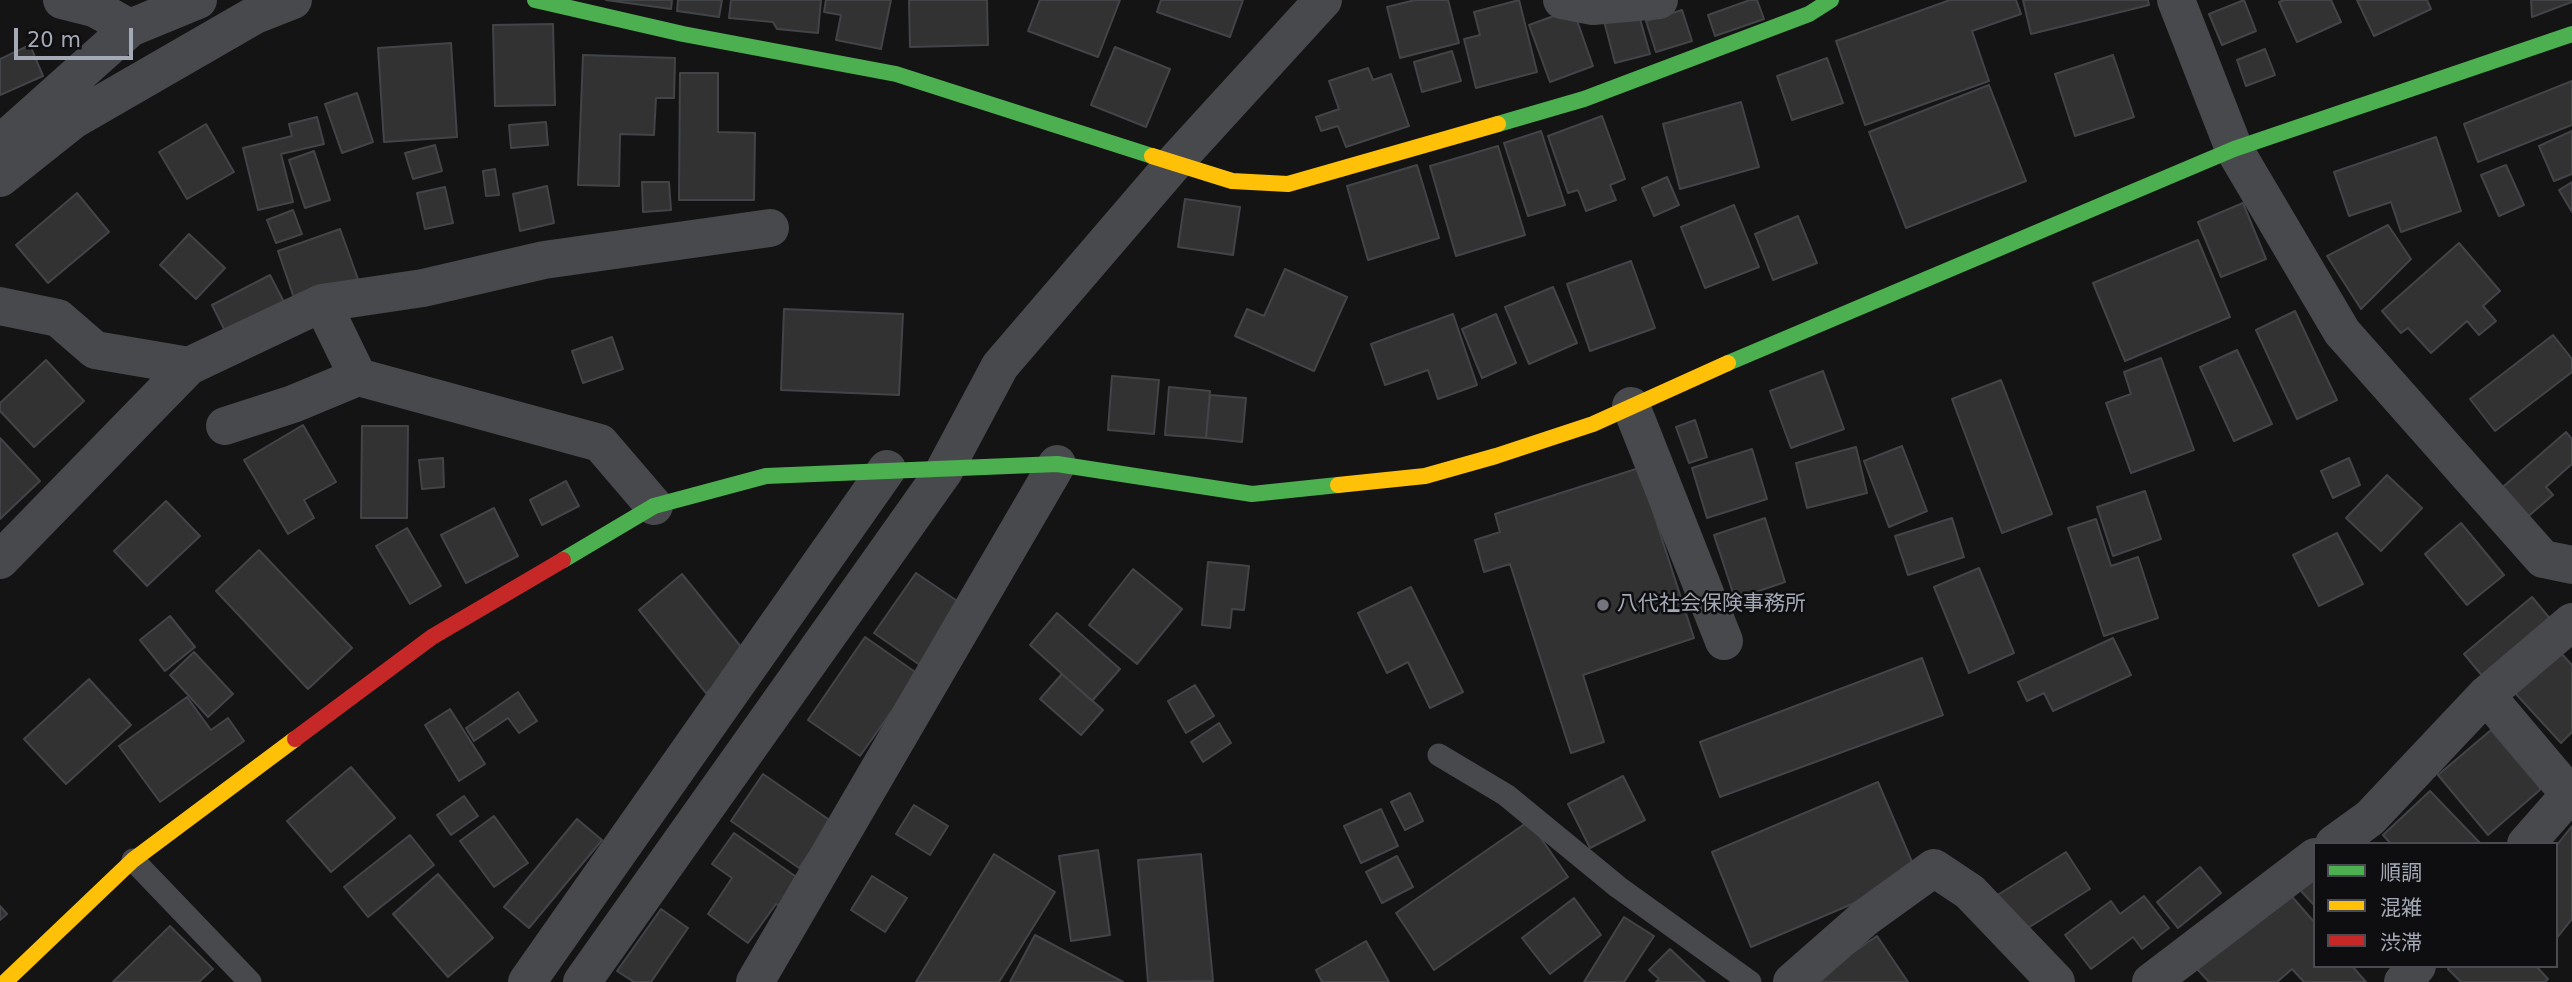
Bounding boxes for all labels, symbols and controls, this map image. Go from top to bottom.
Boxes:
scale bar [18,14,136,58]
text: 20 m [27,28,81,52]
place label: 八代社会保険事務所 [1617,592,1806,618]
marker: 八代社会保険事務所 [1595,597,1611,613]
legend [2313,842,2558,968]
text: 順調 [2380,861,2422,885]
text: 混雑 [2380,896,2422,920]
text: 渋滞 [2380,931,2422,955]

